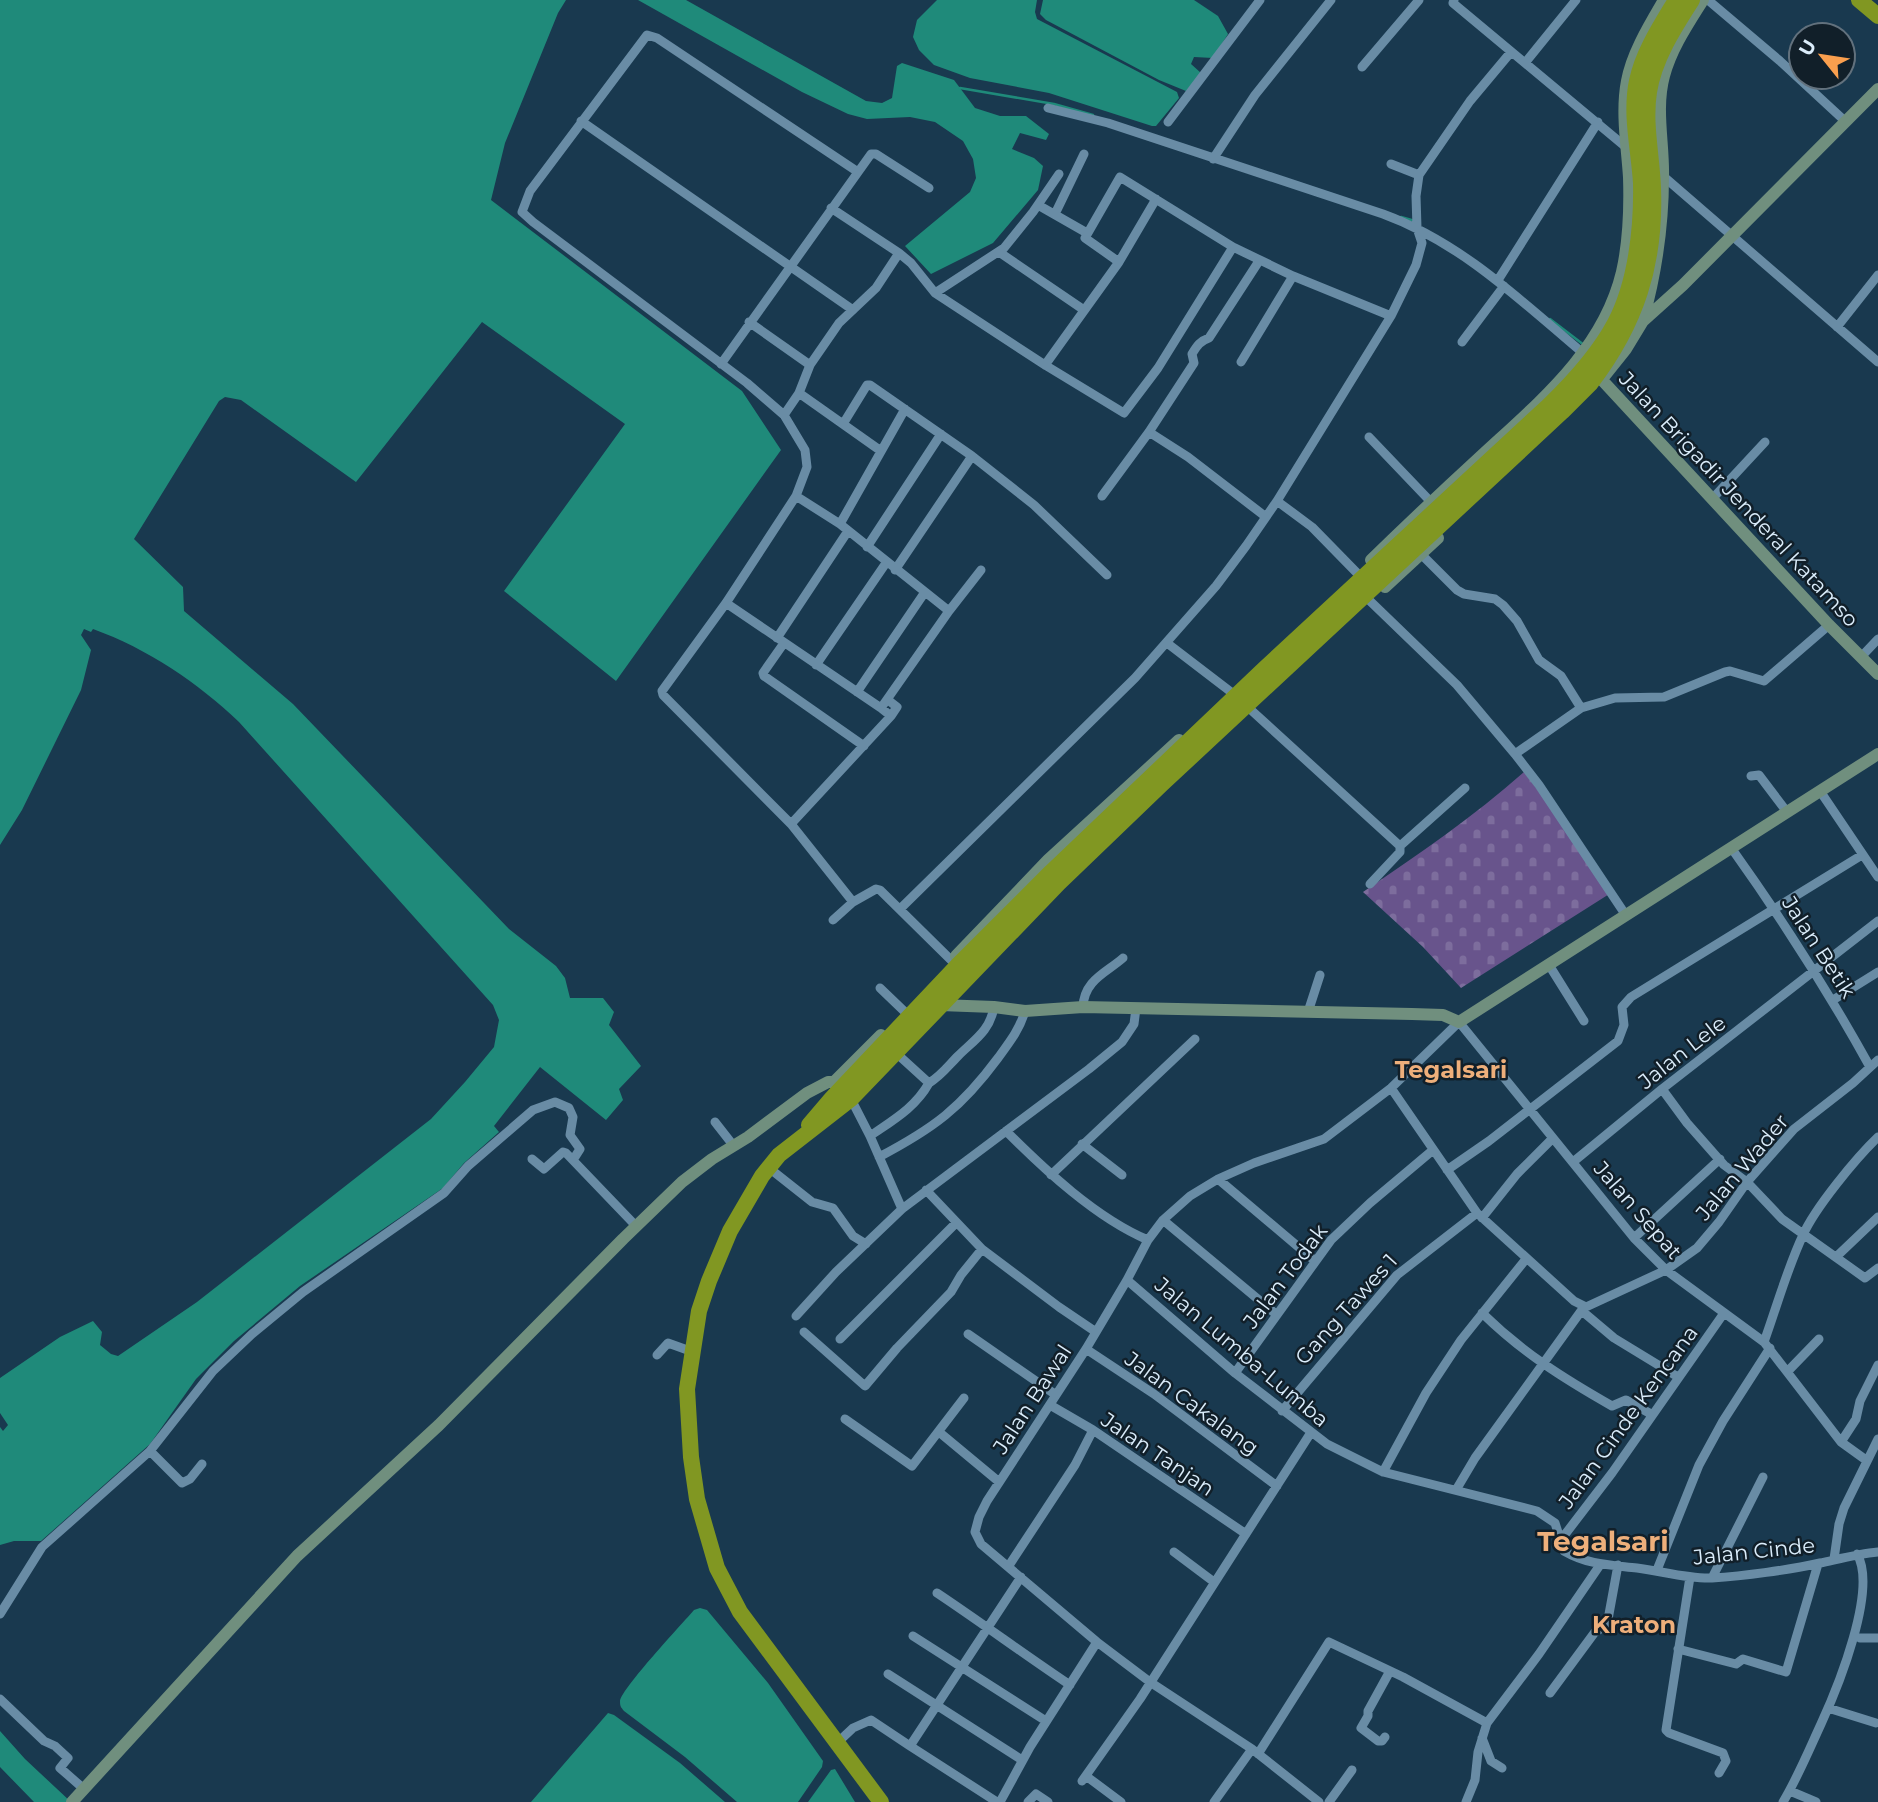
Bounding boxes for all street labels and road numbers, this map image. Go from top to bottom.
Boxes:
street label: Jalan Brigadir Jenderal Katamso [1613,366,1864,632]
street label: Jalan Betik [1776,891,1861,1003]
street label: Jalan Lele [1633,1010,1731,1094]
street label: Jalan Wader [1690,1109,1794,1226]
street label: Jalan Sepat [1588,1155,1687,1264]
street label: Jalan Todak [1237,1219,1333,1334]
street label: Gang Tawes 1 [1290,1248,1402,1370]
street label: Jalan Lumba-Lumba [1149,1271,1334,1432]
street label: Jalan Cinde Kencana [1553,1321,1703,1514]
street label: Jalan Bawal [987,1340,1076,1459]
street label: Jalan Cakalang [1119,1346,1264,1460]
street label: Jalan Tanjan [1096,1406,1219,1501]
street label: Jalan Cinde [1691,1532,1816,1570]

